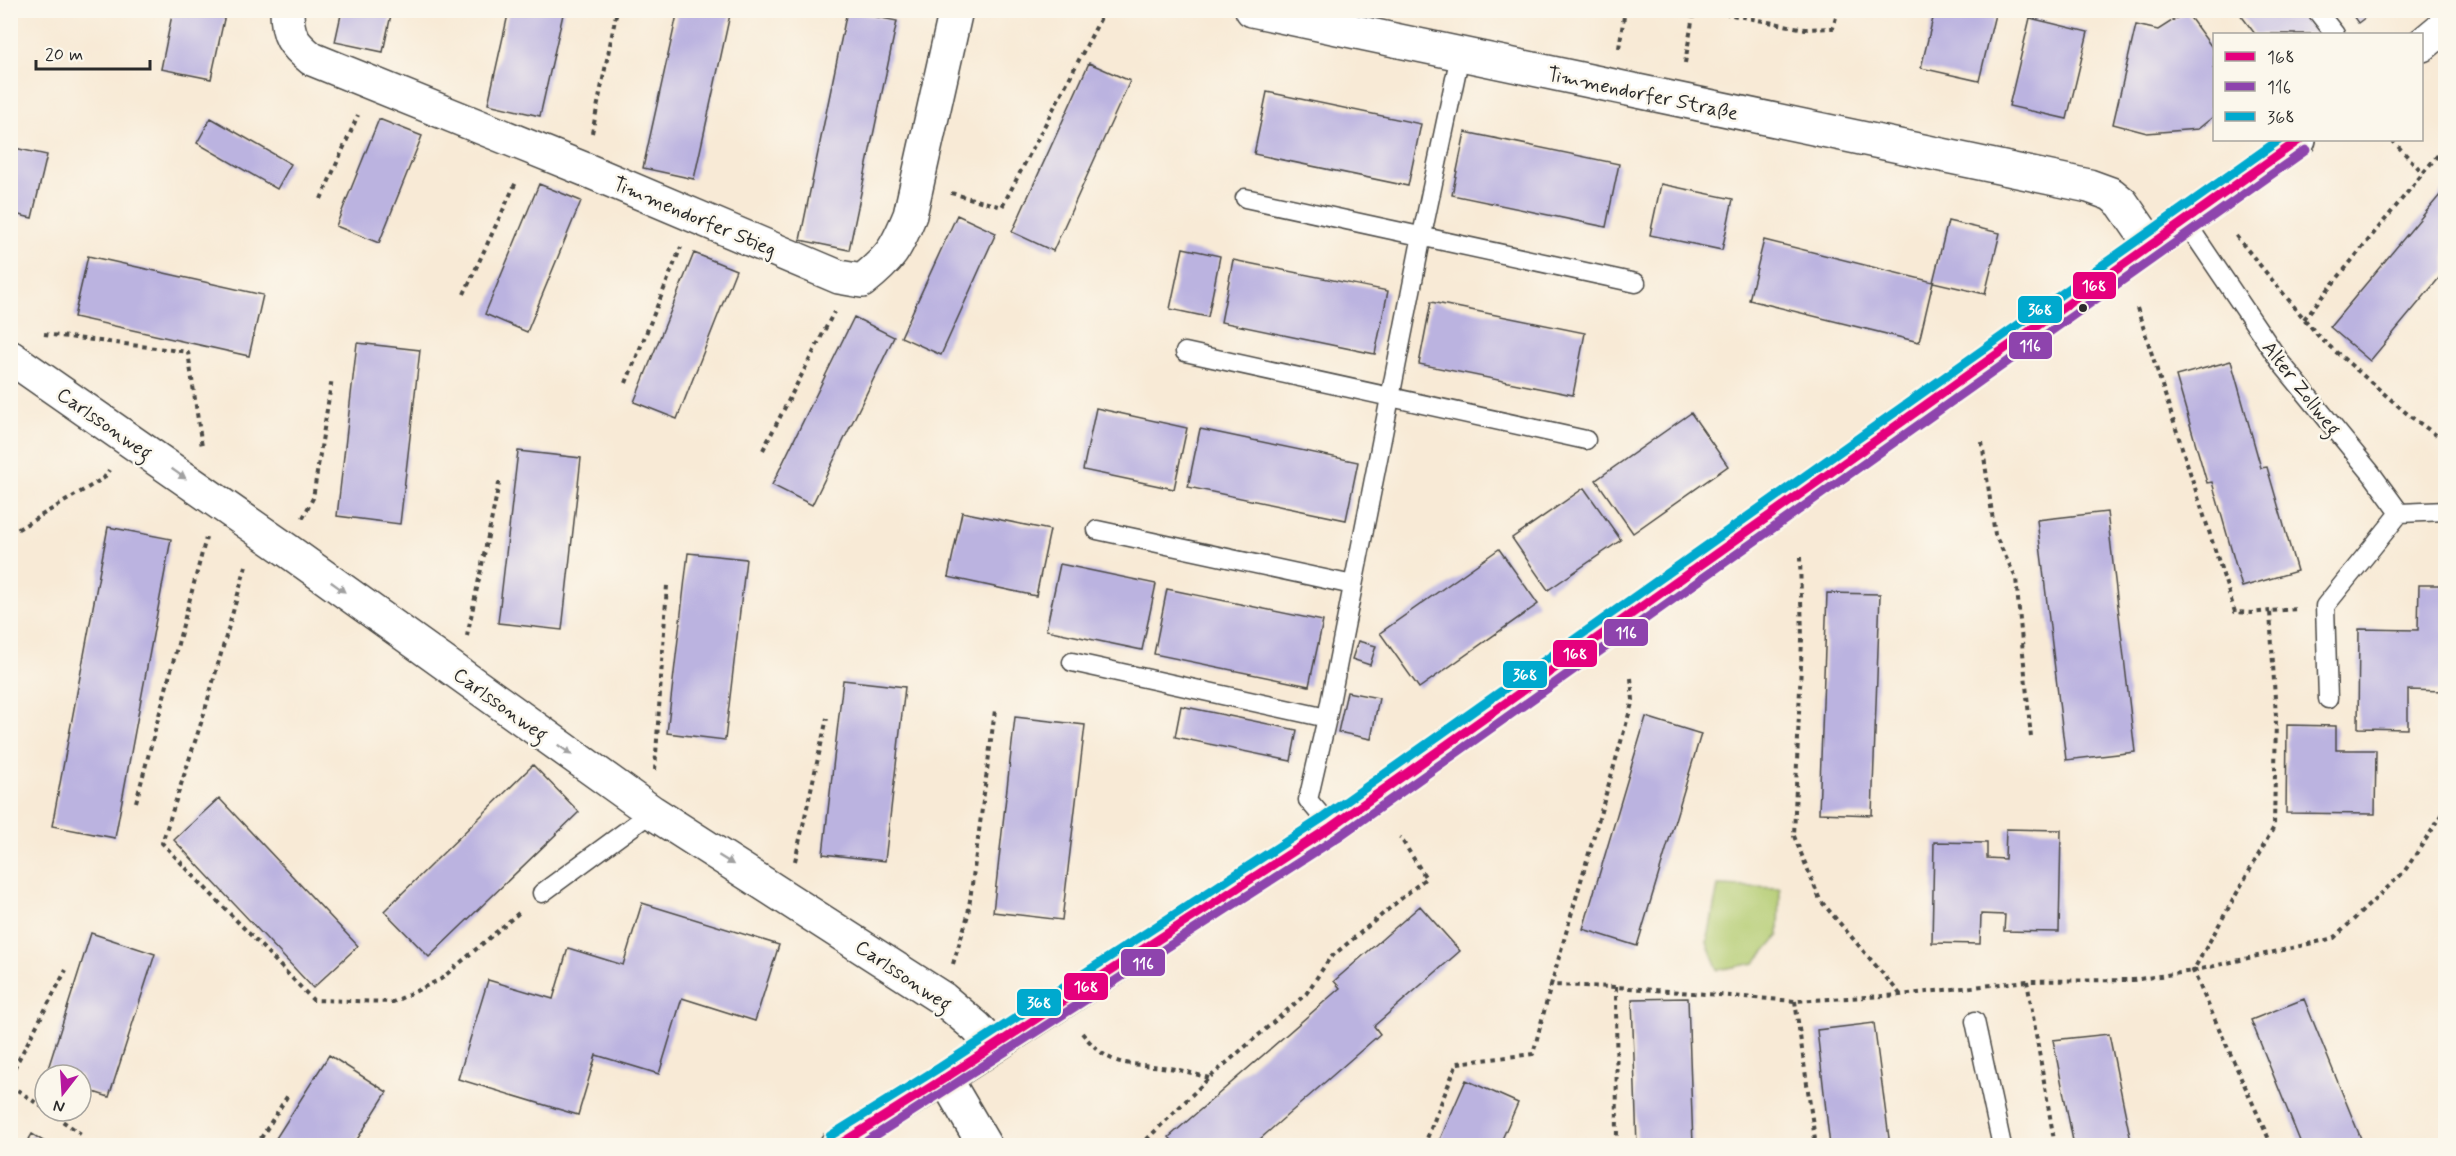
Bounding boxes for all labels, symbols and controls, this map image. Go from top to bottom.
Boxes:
scale bar [36,33,150,71]
legend [2213,33,2423,141]
text: 20 m [45,43,83,67]
text: 168 [2267,46,2295,70]
street label: Timmendorfer Straße [1545,61,1741,128]
text: 116 [2267,76,2291,100]
text: 368 [2267,106,2295,130]
street label: Timmendorfer Stieg [609,171,780,264]
line badge: 168 [2072,271,2117,300]
text: 168 [2082,276,2106,297]
line badge: 368 [2017,295,2063,324]
text: 368 [2028,300,2052,321]
unlabelled marker [2077,302,2089,314]
line badge: 116 [2008,331,2053,360]
text: 116 [2019,336,2041,357]
street label: Alter Zollweg [2254,336,2347,443]
street label: Carlssonweg [50,381,157,469]
one-way arrow [171,468,187,479]
one-way arrow [330,581,346,593]
line badge: 116 [1603,618,1649,647]
text: 116 [1615,623,1637,644]
line badge: 168 [1552,639,1598,668]
text: 168 [1563,644,1587,665]
line badge: 368 [1502,660,1548,689]
street label: Carlssonweg [446,662,553,750]
text: 368 [1513,665,1537,686]
one-way arrow [556,744,572,756]
one-way arrow [718,854,734,865]
street label: Carlssonweg [848,934,957,1020]
line badge: 116 [1120,948,1166,977]
text: 116 [1132,954,1154,975]
line badge: 168 [1063,972,1109,1001]
text: 168 [1074,977,1098,998]
line badge: 368 [1016,988,1062,1017]
text: 368 [1027,993,1051,1014]
north arrow [33,1063,93,1123]
text: N [51,1094,67,1118]

